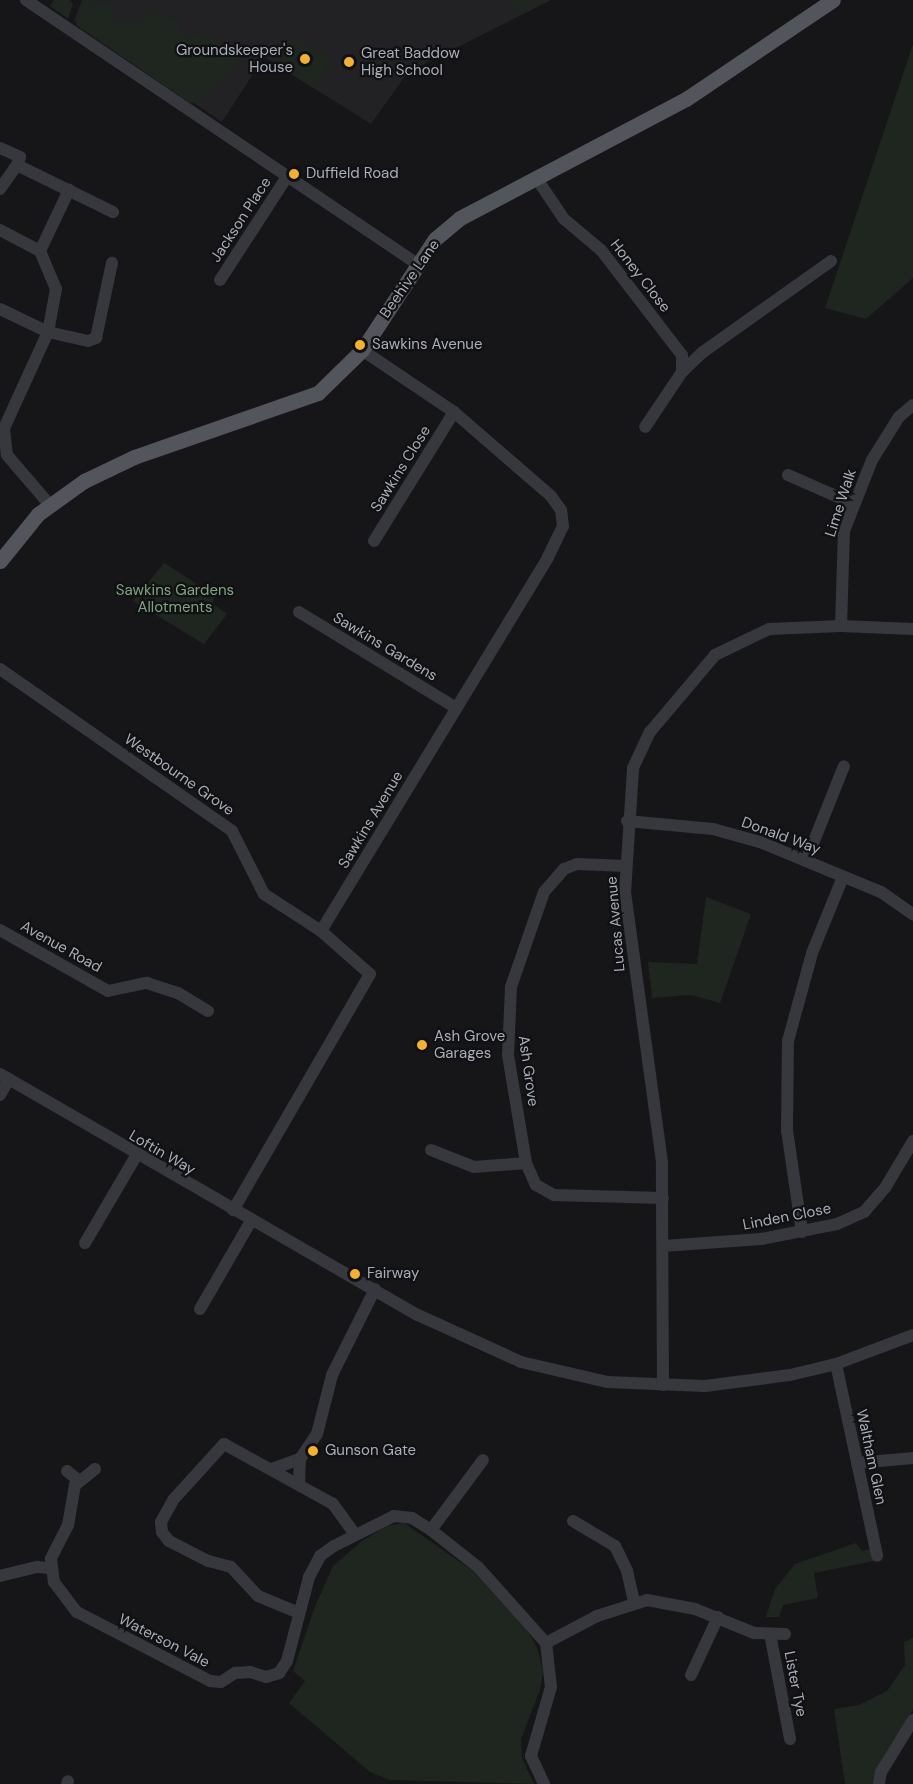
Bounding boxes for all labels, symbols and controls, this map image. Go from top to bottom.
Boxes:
place label: Groundskeeper's House [176,41,293,76]
place label: Great Baddow High School [361,44,460,79]
marker: Groundskeeper's House [298,52,312,66]
marker: Great Baddow High School [342,55,356,69]
place label: Duffield Road [306,165,399,183]
marker: Duffield Road [287,167,301,181]
street label: Jackson Place [207,174,275,266]
street label: Beehive Lane [376,236,444,322]
street label: Honey Close [606,236,674,316]
place label: Sawkins Avenue [372,336,482,354]
marker: Sawkins Avenue [353,338,367,352]
street label: Sawkins Close [367,422,435,516]
street label: Lime Walk [822,467,860,539]
park label: Sawkins Gardens Allotments [116,581,234,616]
street label: Sawkins Gardens [330,609,440,685]
street label: Westbourne Grove [121,730,237,820]
street label: Sawkins Avenue [335,768,407,872]
street label: Donald Way [739,813,823,859]
street label: Lucas Avenue [603,876,629,972]
street label: Avenue Road [17,917,105,977]
place label: Ash Grove Garages [434,1027,505,1062]
street label: Ash Grove [514,1034,542,1108]
marker: Ash Grove Garages [415,1038,429,1052]
street label: Loftin Way [126,1127,198,1179]
street label: Linden Close [741,1200,833,1234]
place label: Fairway [367,1265,419,1283]
marker: Fairway [348,1267,362,1281]
street label: Waltham Glen [852,1408,890,1506]
place label: Gunson Gate [325,1442,416,1460]
marker: Gunson Gate [306,1444,320,1458]
street label: Waterson Vale [115,1610,213,1672]
street label: Lister Tye [780,1650,810,1718]

